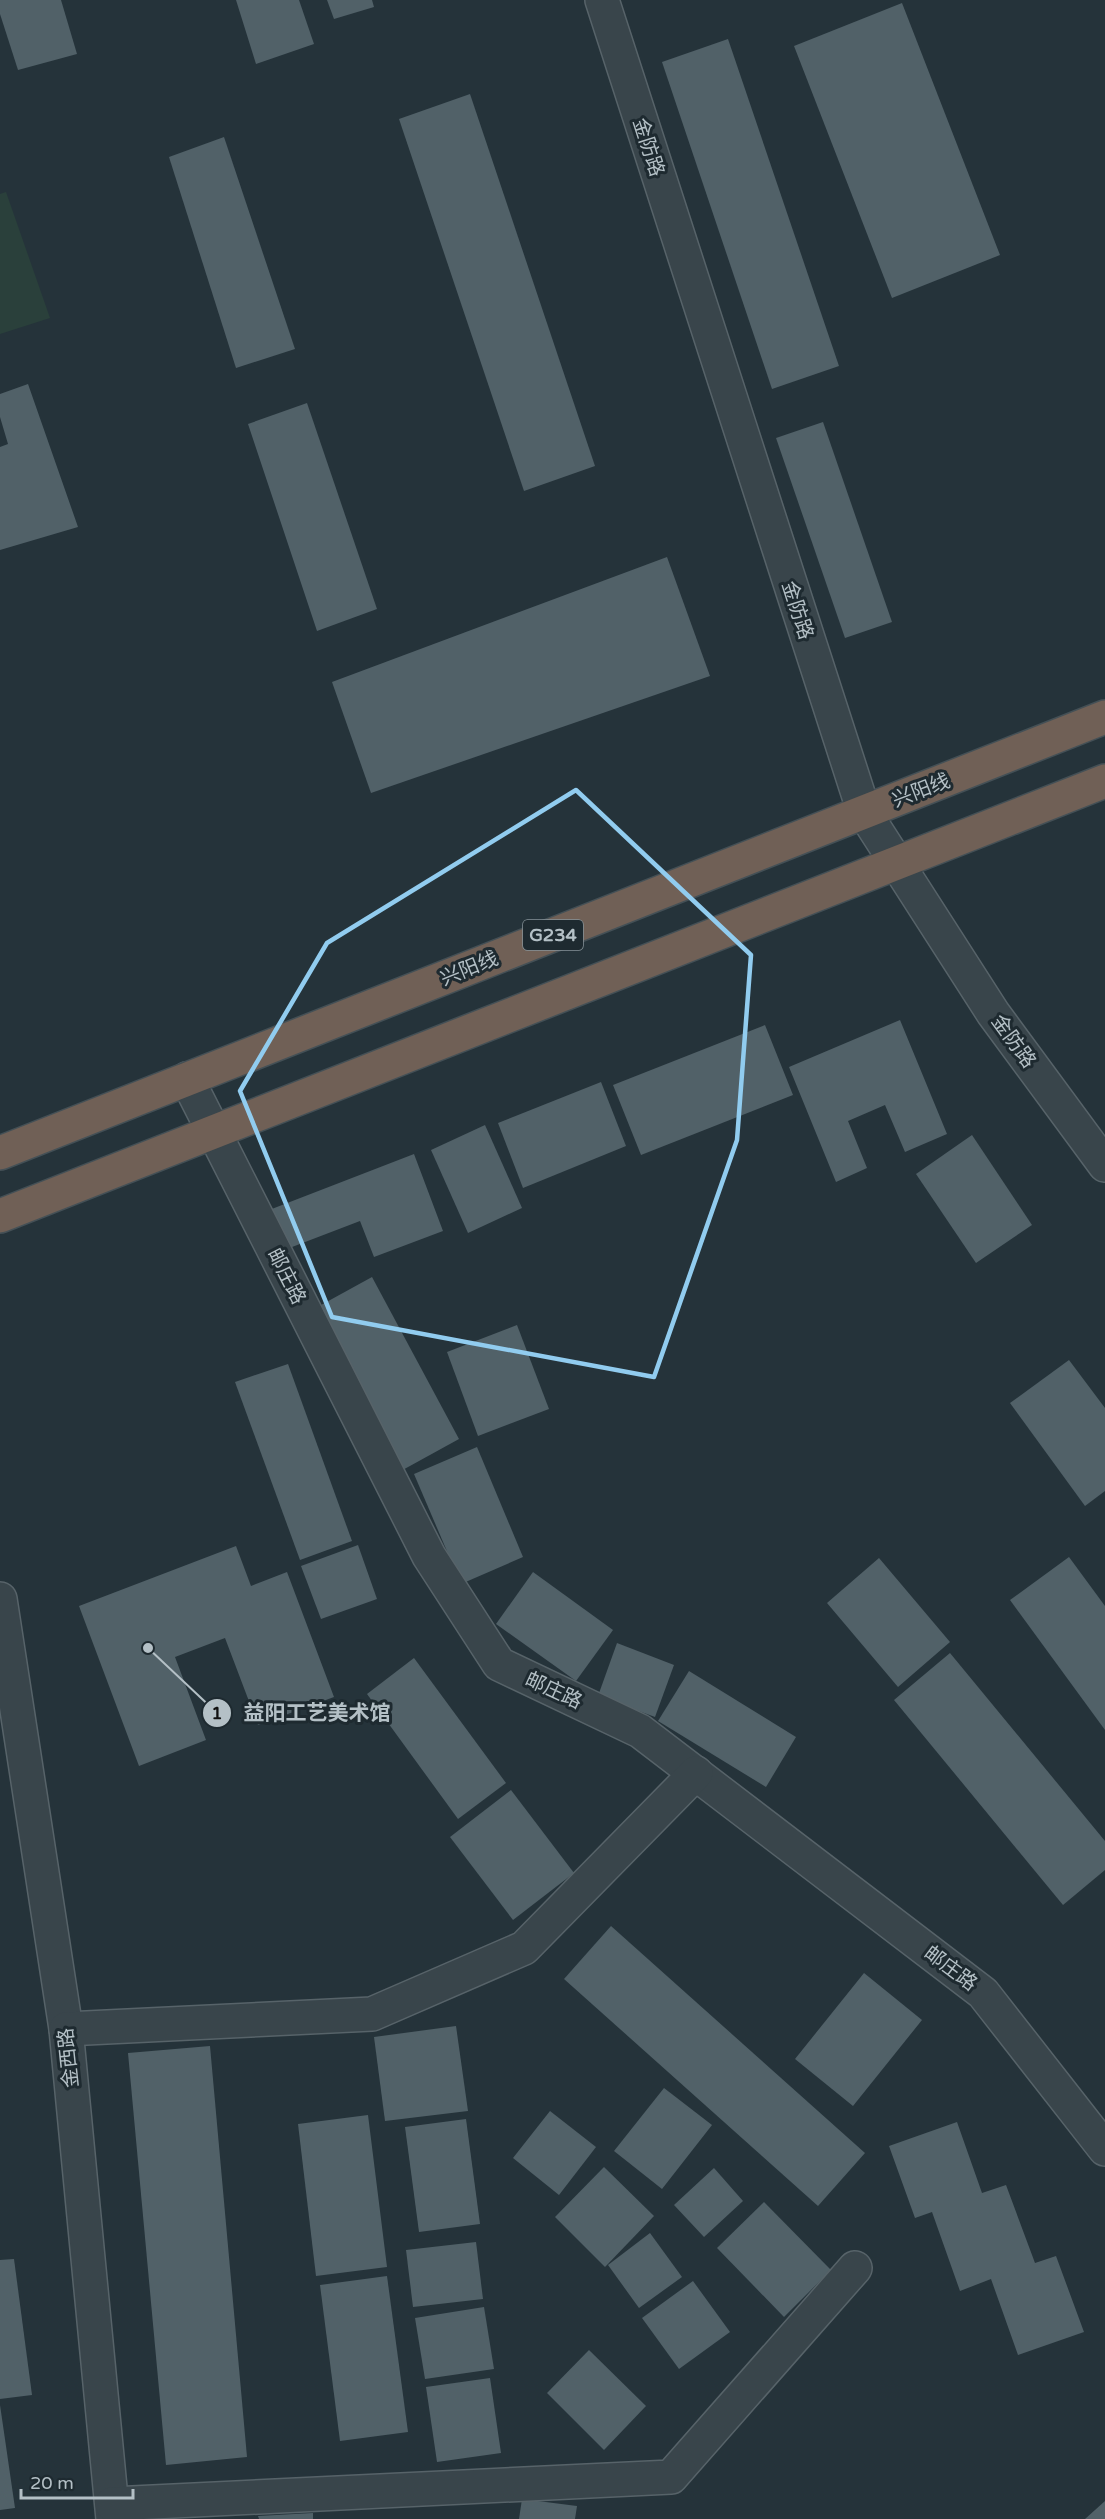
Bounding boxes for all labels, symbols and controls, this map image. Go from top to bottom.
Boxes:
street label: 金防路 [627,115,669,180]
street label: 金防路 [776,578,818,643]
street label: 兴阳线 [889,769,954,813]
road number: G234 [523,920,583,950]
street label: 兴阳线 [437,947,502,991]
street label: 金防路 [986,1010,1041,1073]
street label: 邮庄路 [262,1244,310,1309]
street label: 邮庄路 [521,1667,586,1714]
callout: 益阳工艺美术馆 [202,1693,403,1732]
text: 益阳工艺美术馆 [244,1701,391,1726]
text: 1 [211,1702,223,1724]
street label: 邮庄路 [919,1941,982,1996]
street label: 金西路 [54,2027,84,2089]
scale bar [21,2462,134,2500]
text: 20 m [30,2472,74,2494]

